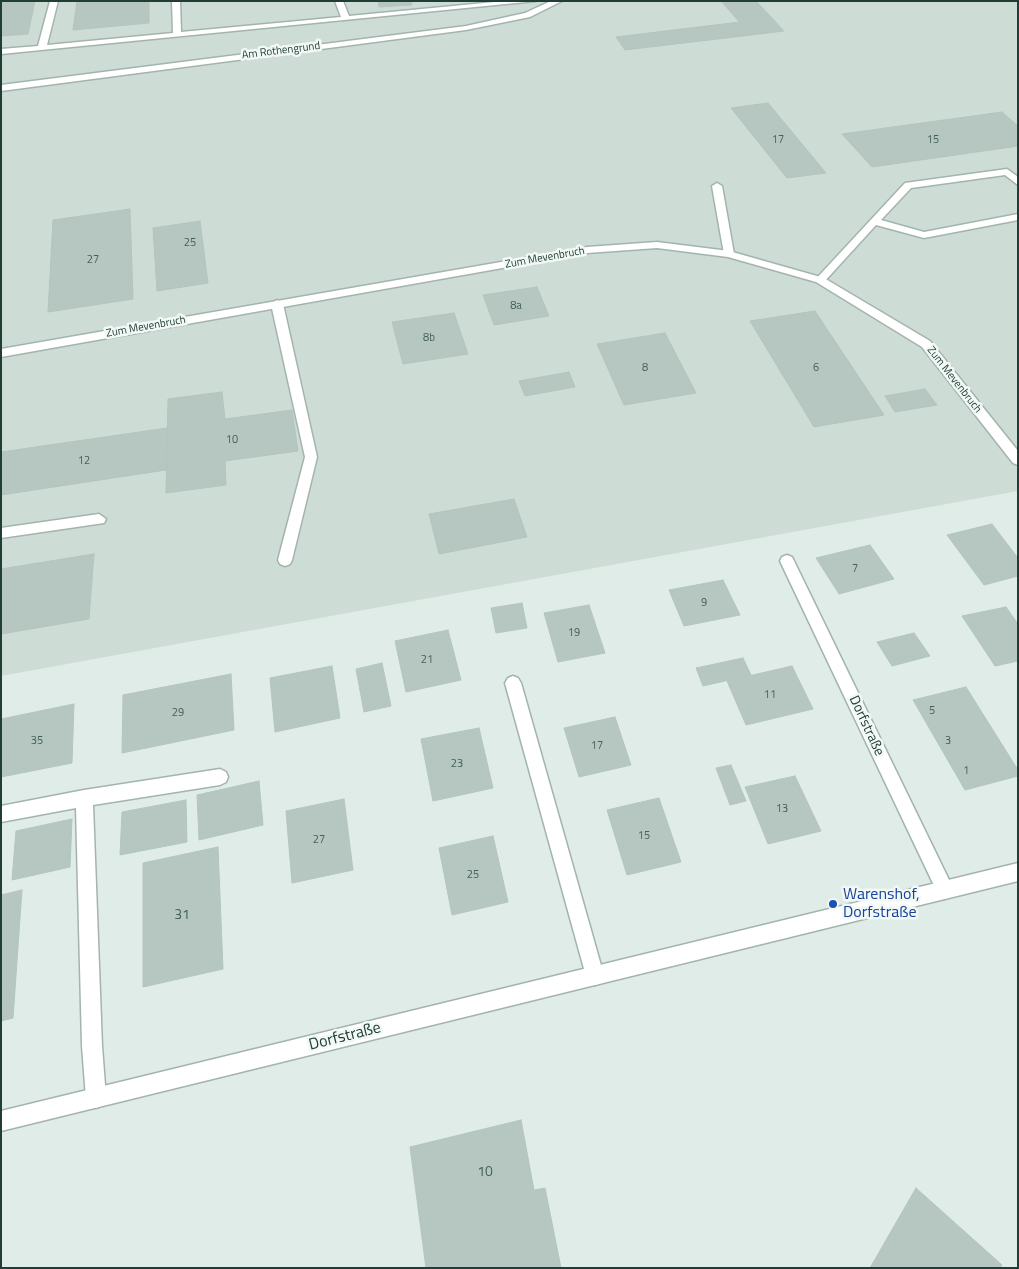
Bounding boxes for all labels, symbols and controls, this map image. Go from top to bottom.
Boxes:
street label: Am Rothengrund [241,40,321,62]
house number: 17 [772,133,784,147]
house number: 15 [927,133,939,147]
house number: 25 [184,236,196,250]
street label: Zum Mevenbruch [504,244,586,272]
house number: 27 [87,253,99,267]
house number: 8a [510,299,522,313]
street label: Zum Mevenbruch [105,313,187,341]
house number: 8b [423,331,435,345]
street label: Zum Mevenbruch [924,344,984,416]
house number: 8 [642,361,648,375]
house number: 6 [813,361,819,375]
house number: 10 [226,433,238,447]
house number: 12 [78,454,90,468]
house number: 7 [852,562,858,576]
house number: 9 [701,596,707,610]
house number: 19 [568,626,580,640]
house number: 21 [421,653,433,667]
house number: 11 [764,688,776,702]
street label: Dorfstraße [845,693,887,759]
house number: 5 [929,704,935,718]
house number: 29 [172,706,184,720]
house number: 35 [31,734,43,748]
house number: 3 [945,734,951,748]
house number: 17 [591,739,603,753]
house number: 23 [451,757,463,771]
house number: 1 [963,764,969,778]
house number: 13 [776,802,788,816]
house number: 15 [638,829,650,843]
house number: 27 [313,833,325,847]
house number: 25 [467,868,479,882]
place label: Warenshof, Dorfstraße [843,885,920,923]
marker: Warenshof, Dorfstraße [827,898,839,910]
house number: 31 [174,908,190,924]
street label: Dorfstraße [307,1019,383,1055]
house number: 10 [477,1165,493,1181]

